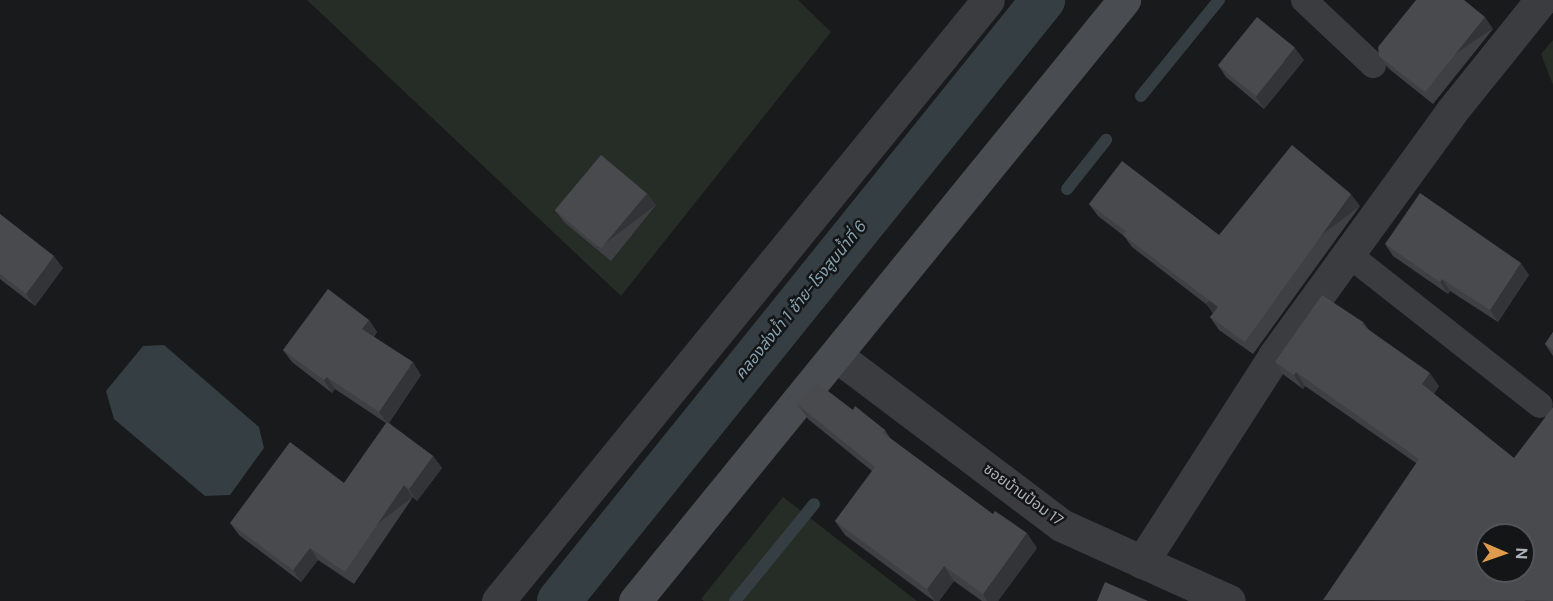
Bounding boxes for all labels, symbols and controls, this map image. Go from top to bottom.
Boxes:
water label: คลองส่งน้ำ 1 ซ้าย-โรงสูบน้ำที่ 6 [731,217,871,383]
street label: ซอยบ้านป้อม 17 [980,460,1066,530]
north arrow [1475,523,1535,583]
text: N [1511,547,1532,560]

